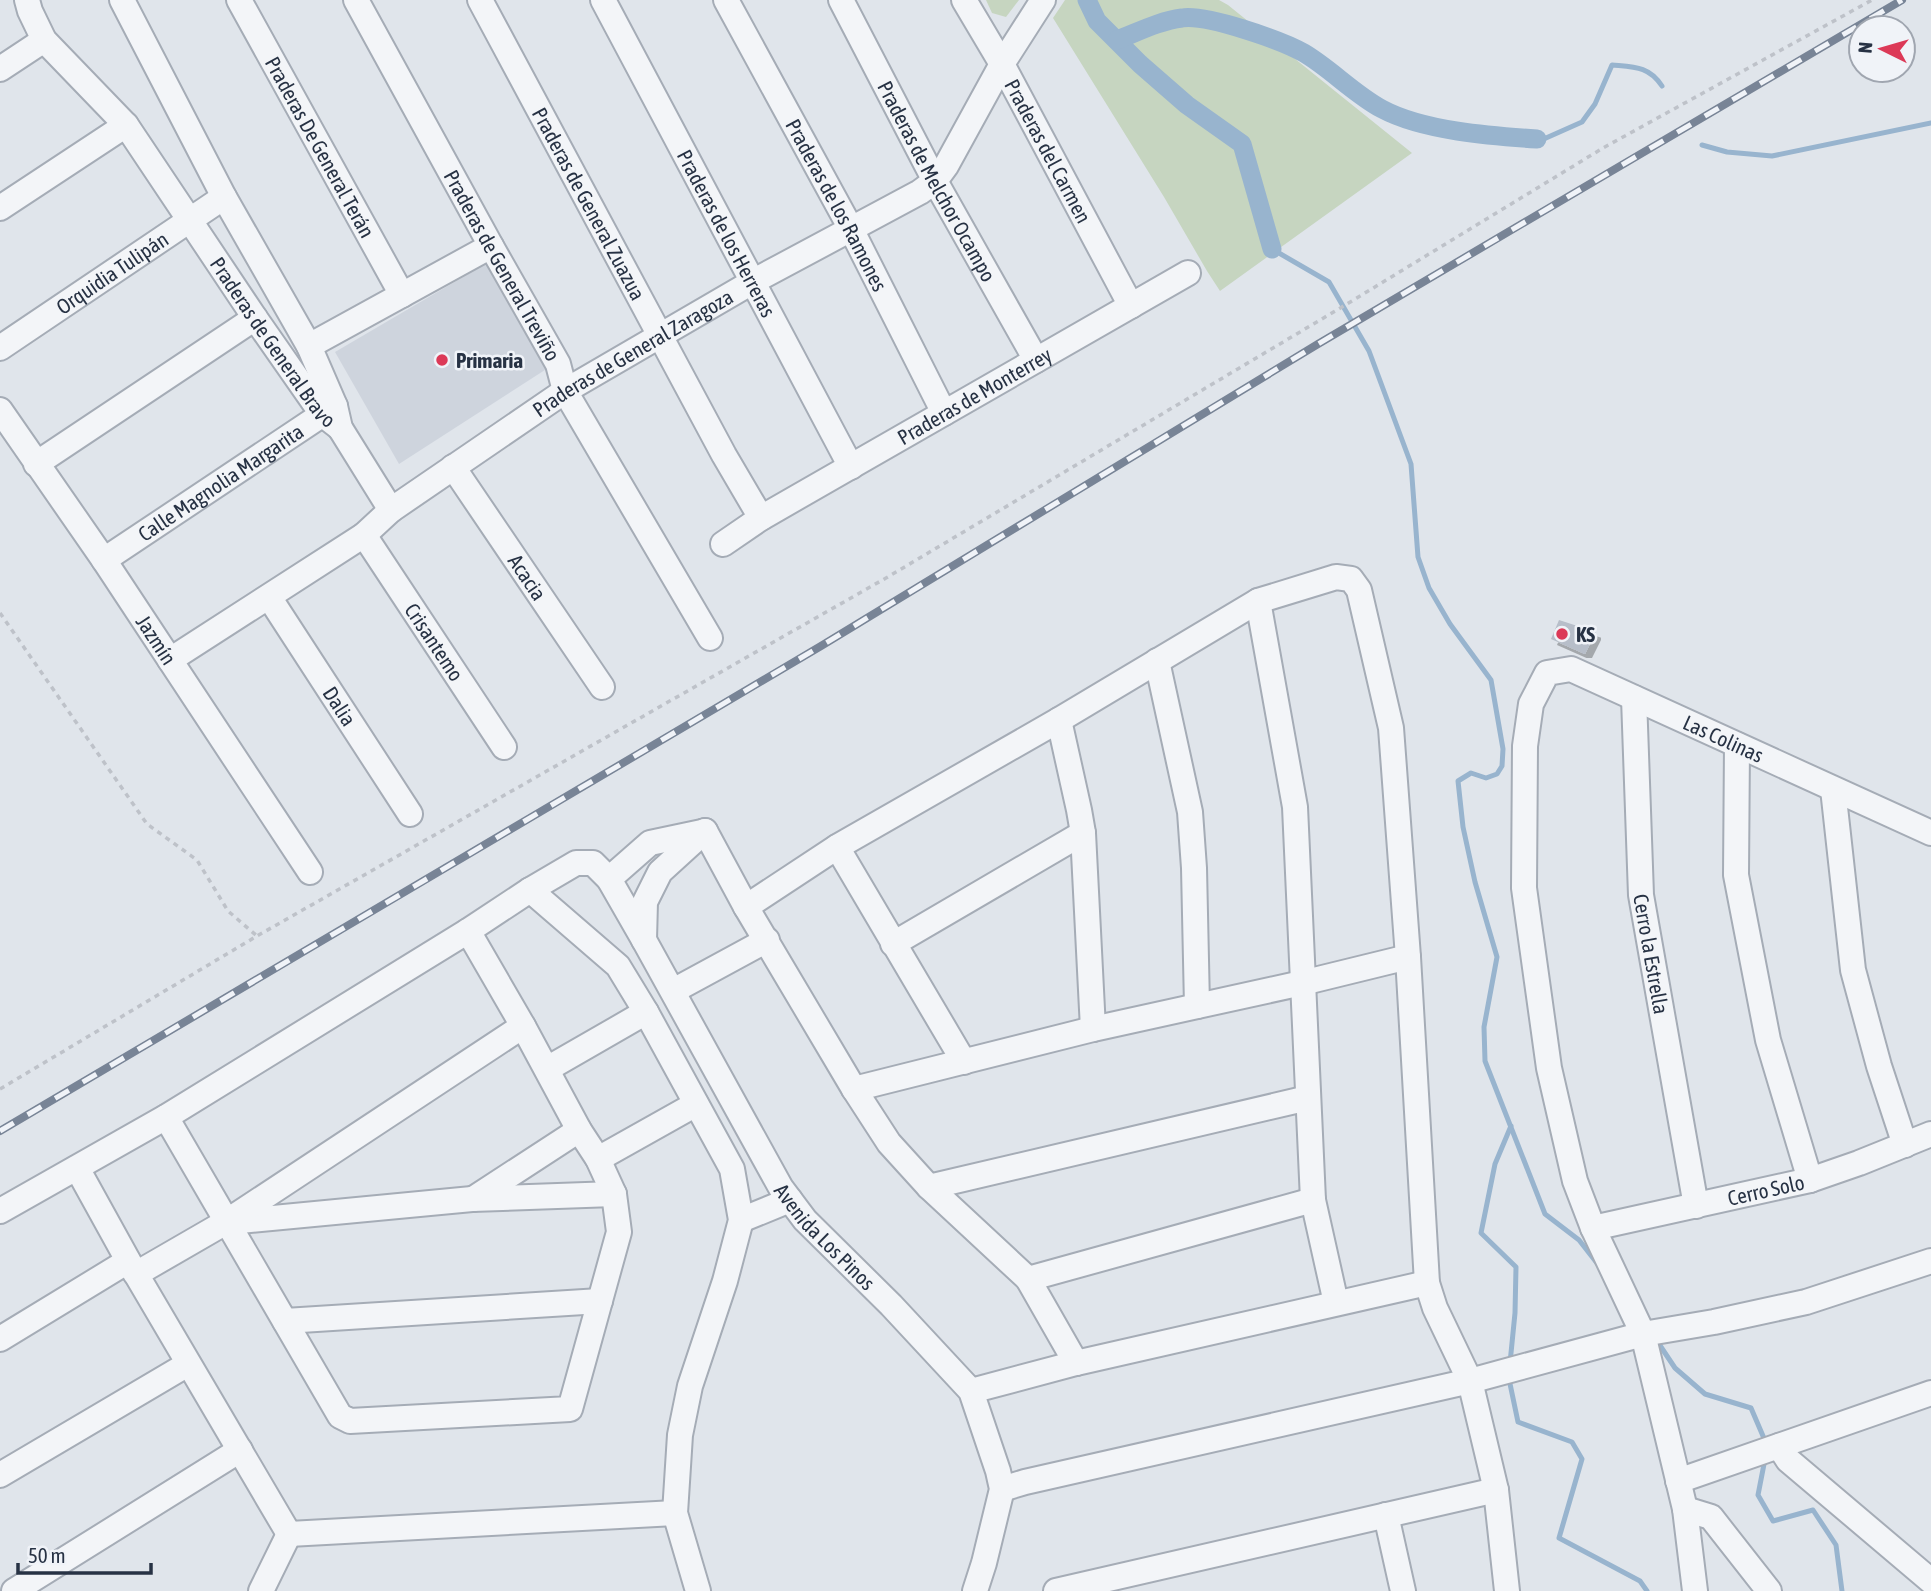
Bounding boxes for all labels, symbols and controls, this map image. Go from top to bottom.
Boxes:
north arrow [1847,14,1917,84]
text: N [1854,41,1877,54]
street label: Praderas De General Terán [261,52,380,242]
street label: Praderas del Carmen [1000,75,1096,227]
street label: Praderas de Melchor Ocampo [873,77,1001,285]
street label: Praderas de General Zuazua [528,103,651,304]
street label: Praderas de los Ramones [781,115,892,295]
street label: Praderas de los Herreras [673,145,781,321]
street label: Praderas de General Treviño [440,166,566,365]
street label: Orquidia Tulipán [52,226,172,319]
street label: Praderas de General Bravo [206,252,340,432]
street label: Praderas de General Zaragoza [528,284,737,422]
street label: Praderas de Monterrey [893,342,1056,449]
place label: Primaria [456,348,523,372]
marker: Primaria [434,352,450,368]
street label: Calle Magnolia Margarita [133,419,308,546]
street label: Acacia [504,550,552,605]
street label: Crisantemo [400,598,469,685]
street label: Jazmín [132,610,182,669]
place label: KS [1576,622,1595,646]
marker: KS [1554,626,1570,642]
street label: Dalia [318,682,361,730]
street label: Las Colinas [1680,710,1767,767]
street label: Cerro la Estrella [1629,892,1674,1016]
street label: Cerro Solo [1725,1170,1807,1210]
street label: Avenida Los Pinos [770,1179,880,1295]
scale bar [18,1532,150,1576]
text: 50 m [28,1543,66,1567]

